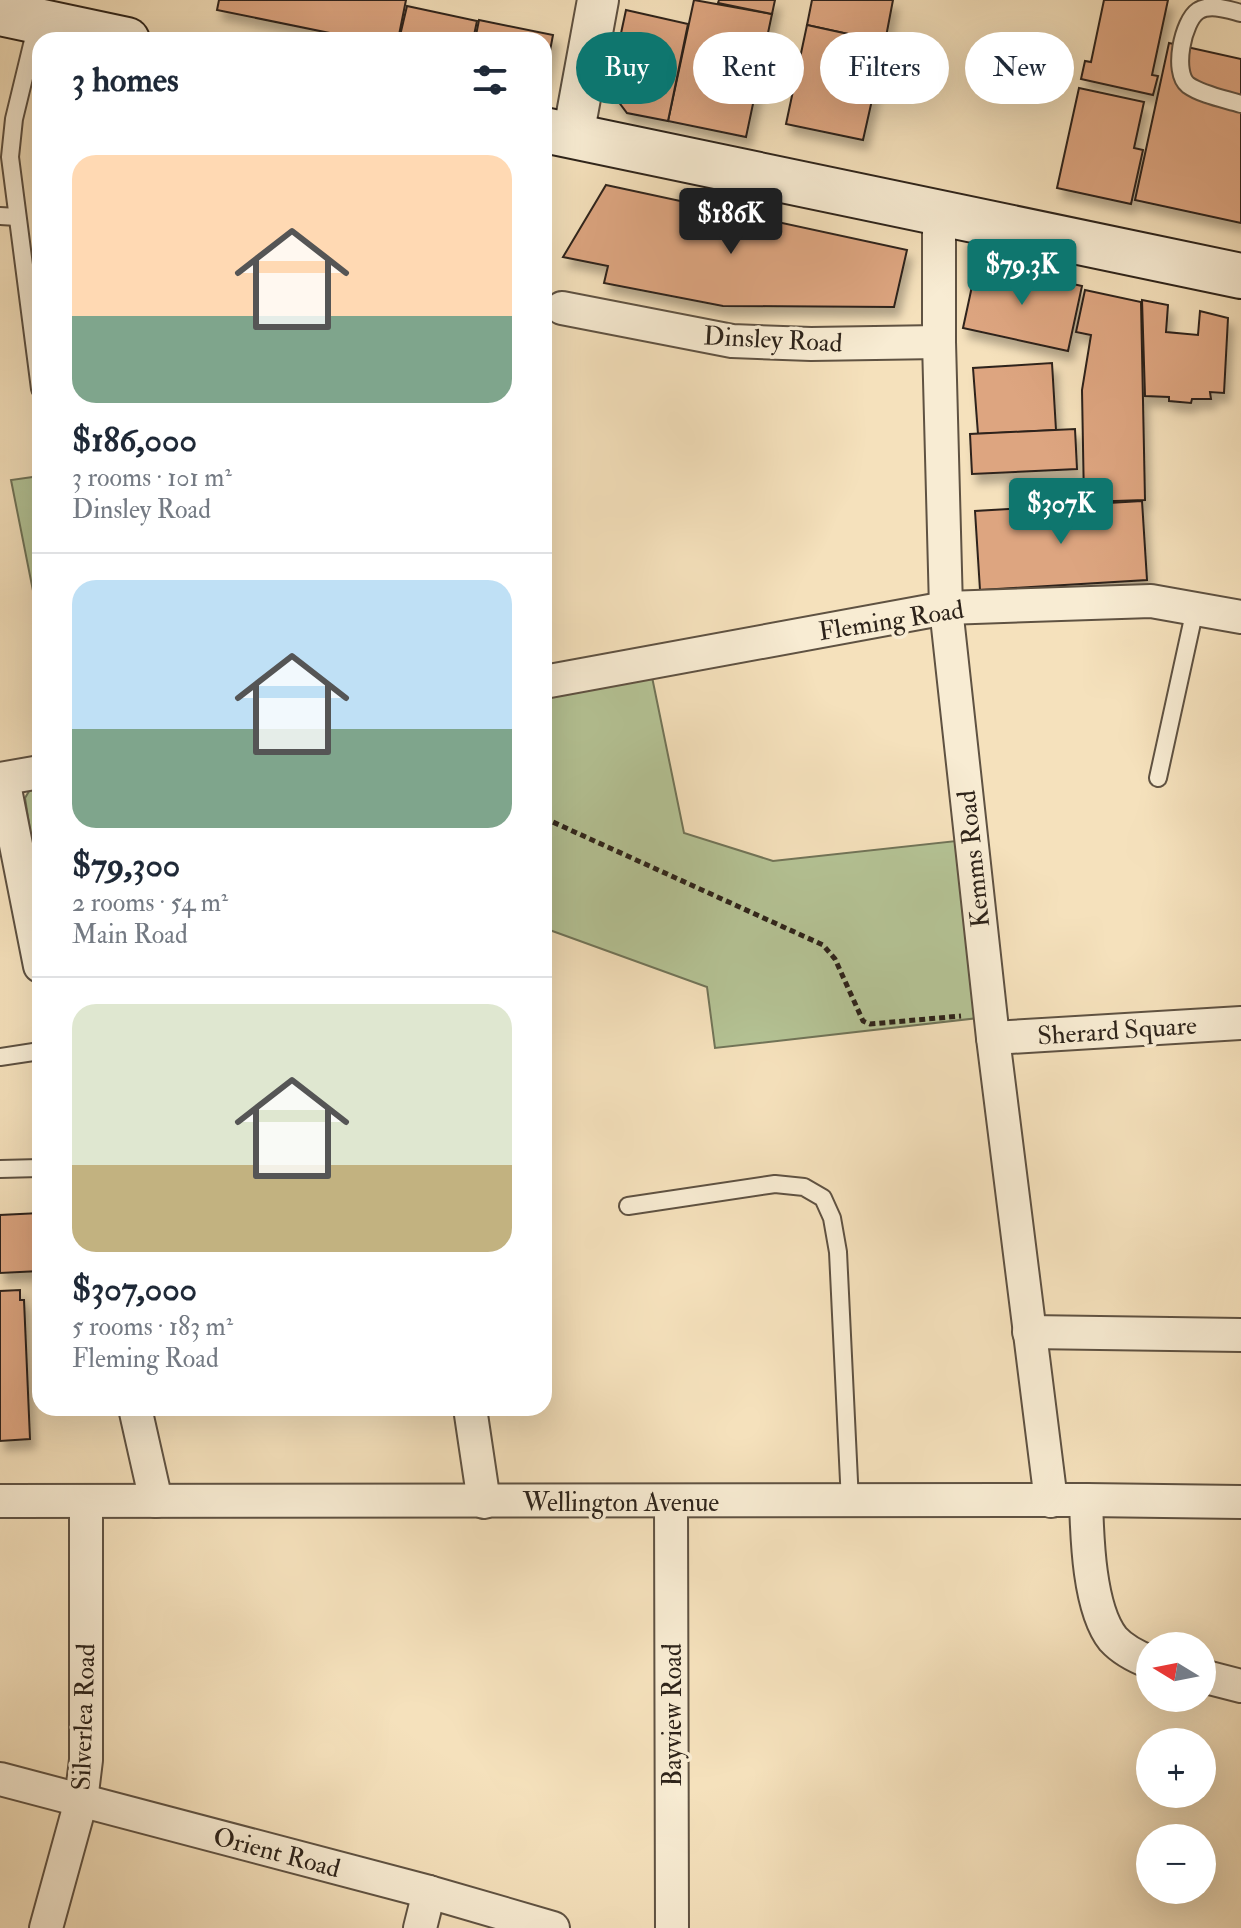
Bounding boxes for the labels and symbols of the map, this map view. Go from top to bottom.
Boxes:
pin: $186K [675,188,787,256]
pin: $79.3K [957,239,1087,307]
street label: Dinsley Road [703,320,843,360]
pin: $307K [1005,478,1117,546]
street label: Fleming Road [816,594,966,648]
street label: Kemms Road [951,789,997,929]
street label: Sherard Square [1036,1009,1198,1053]
street label: Wellington Avenue [522,1487,719,1519]
north arrow [1136,1632,1216,1712]
street label: Silverlea Road [65,1643,103,1791]
street label: Bayview Road [657,1643,689,1787]
street label: Orient Road [210,1821,344,1885]

